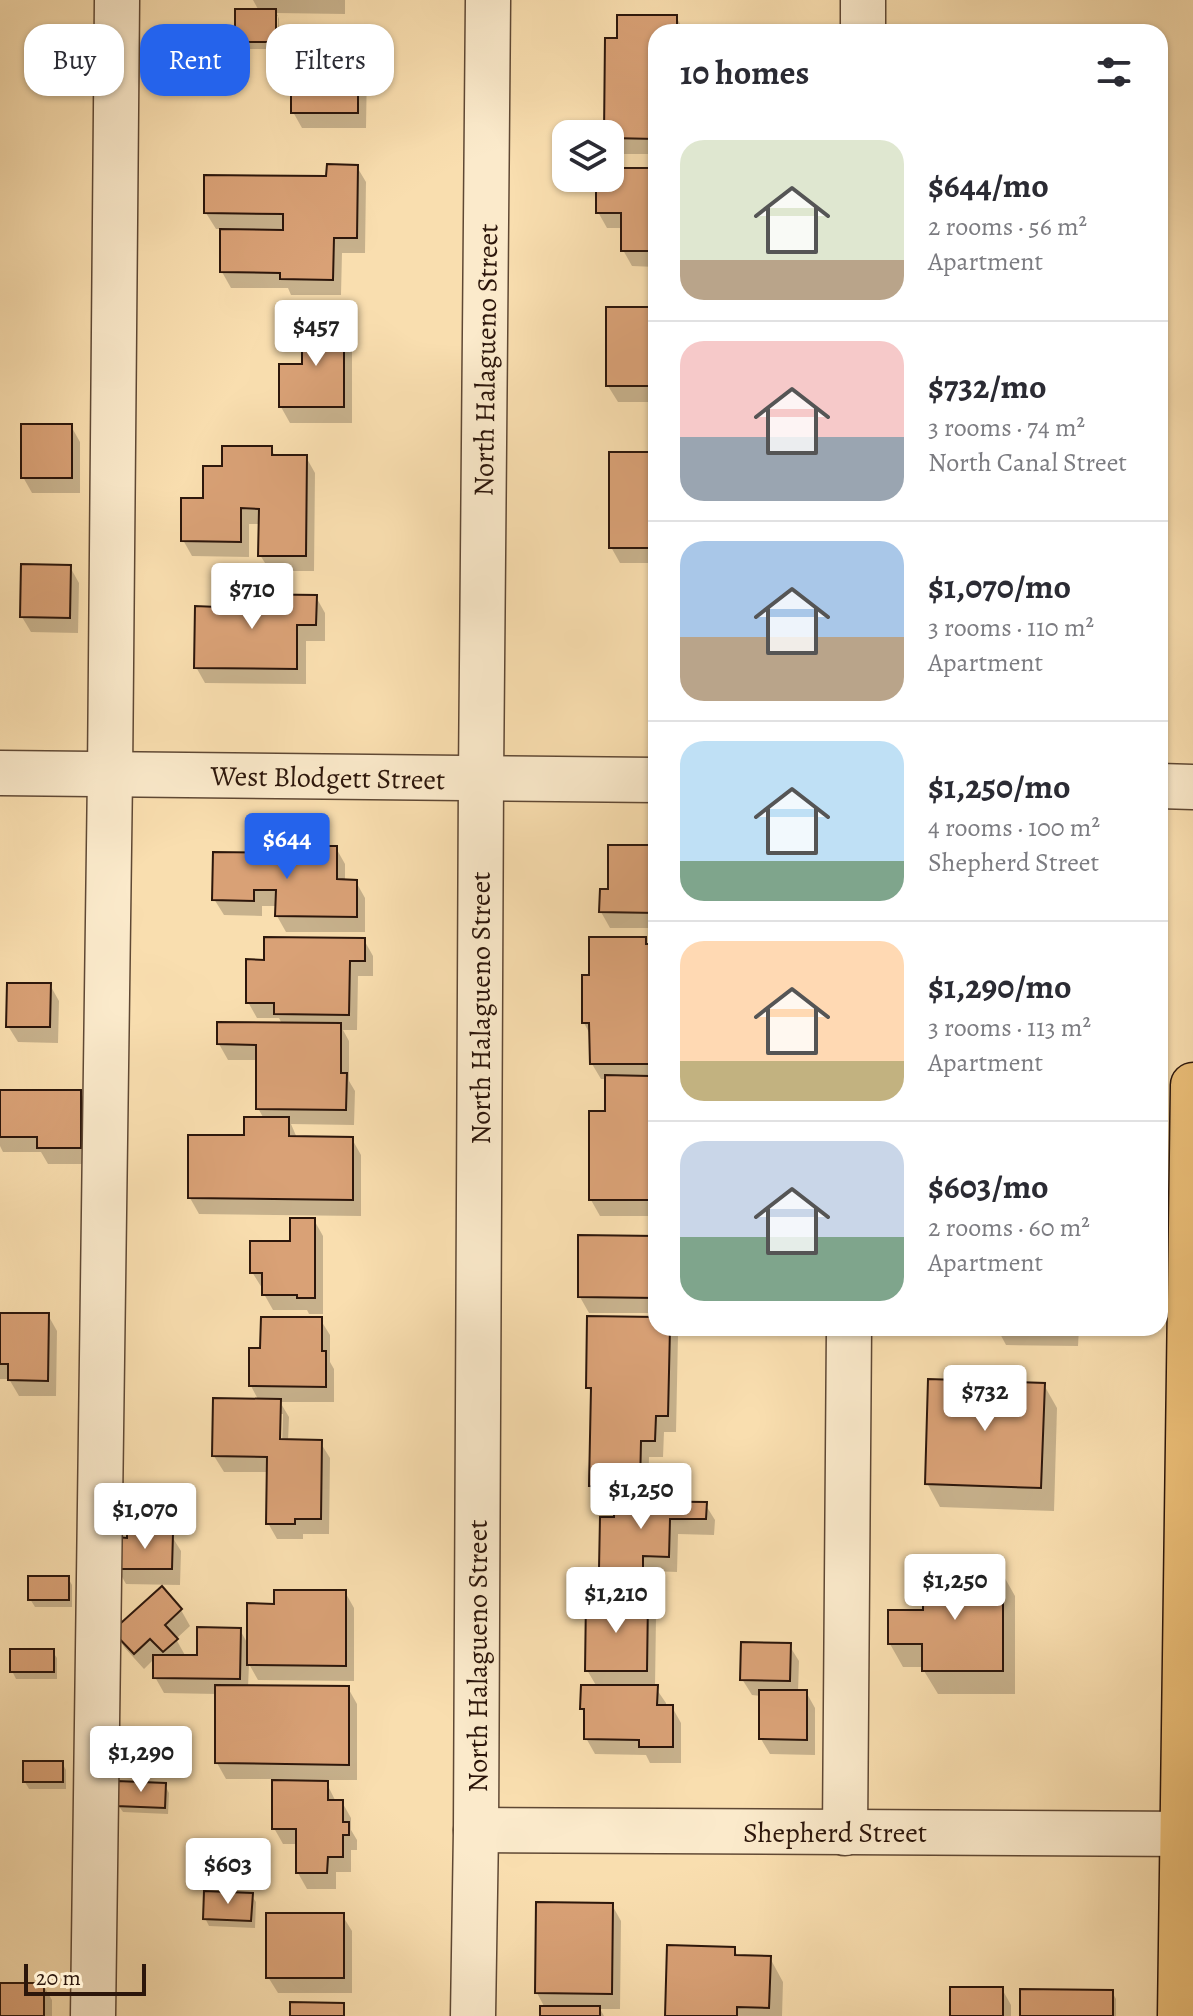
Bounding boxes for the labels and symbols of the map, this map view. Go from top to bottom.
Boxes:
street label: North Halagueno Street [465,223,507,497]
pin: $457 [269,300,363,368]
pin: $710 [205,563,299,631]
street label: West Blodgett Street [209,757,446,799]
pin: $644 [240,813,334,881]
street label: North Halagueno Street [462,872,500,1144]
pin: $732 [938,1365,1032,1433]
pin: $1,250 [576,1463,706,1531]
pin: $1,070 [80,1483,210,1551]
street label: North Halagueno Street [459,1520,497,1792]
pin: $1,250 [890,1554,1020,1622]
pin: $1,210 [551,1567,681,1635]
pin: $1,290 [76,1726,206,1794]
street label: Shepherd Street [743,1814,927,1852]
pin: $603 [181,1838,275,1906]
scale bar [24,1960,146,1996]

